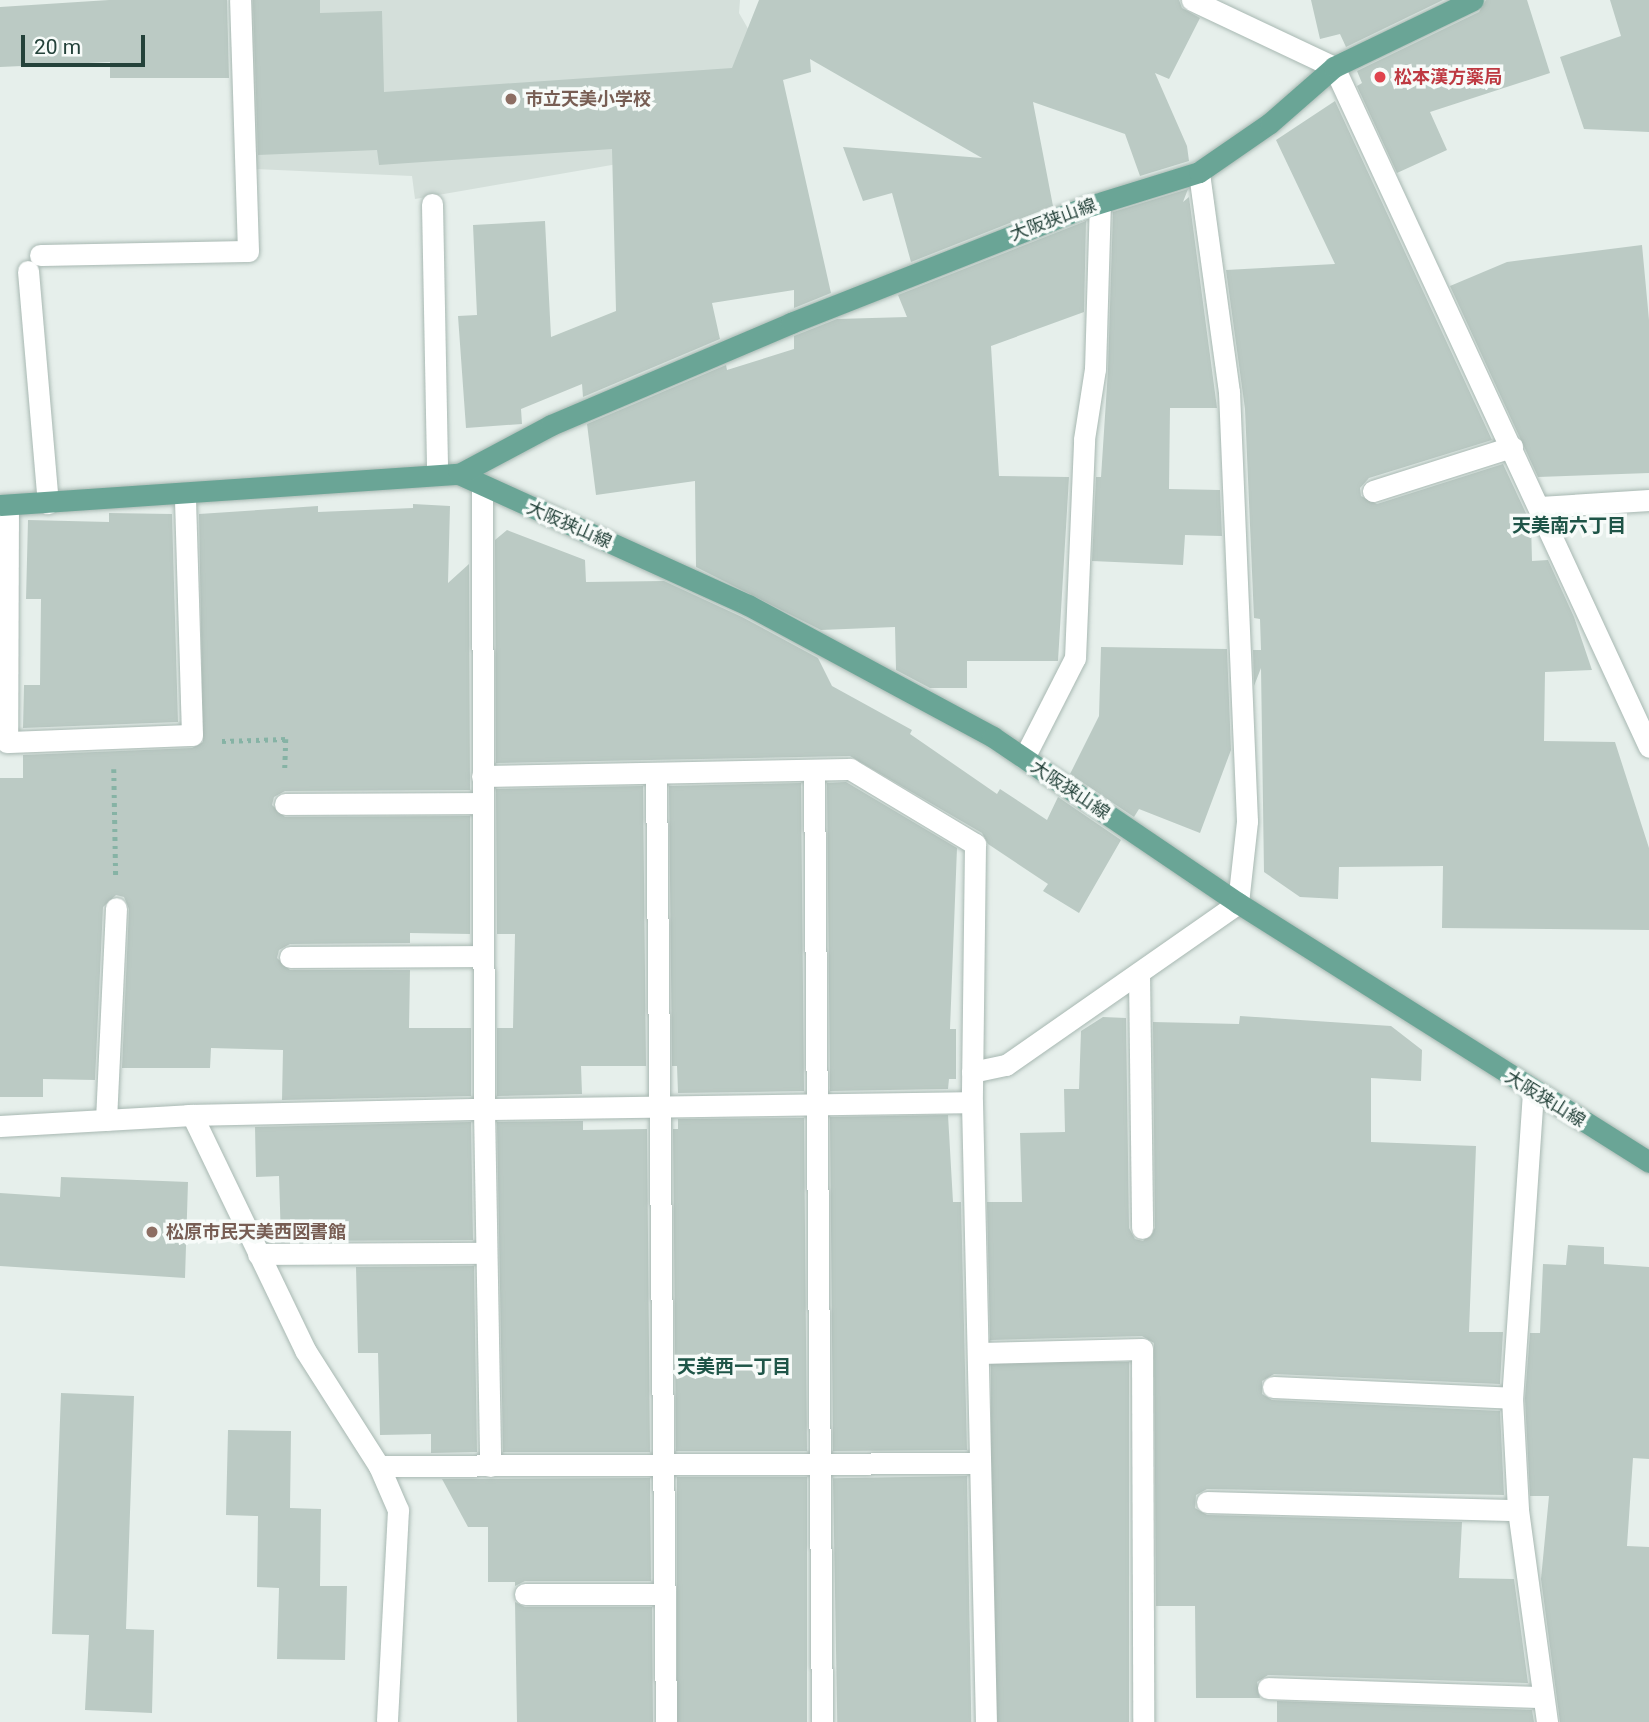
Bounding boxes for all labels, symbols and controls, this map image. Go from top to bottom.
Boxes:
scale bar [24,21,149,65]
text: 20 m [34,35,81,59]
place label: 松本漢方薬局 [1394,66,1502,88]
marker: 松本漢方薬局 [1372,69,1388,85]
place label: 市立天美小学校 [525,88,651,110]
marker: 市立天美小学校 [503,91,519,107]
street label: 大阪狭山線 [1007,194,1099,246]
street label: 大阪狭山線 [523,497,615,553]
district label: 天美南六丁目 [1512,515,1626,537]
street label: 大阪狭山線 [1027,756,1113,824]
street label: 大阪狭山線 [1501,1066,1589,1132]
place label: 松原市民天美西図書館 [166,1221,346,1243]
marker: 松原市民天美西図書館 [144,1224,160,1240]
district label: 天美西一丁目 [677,1356,791,1378]

